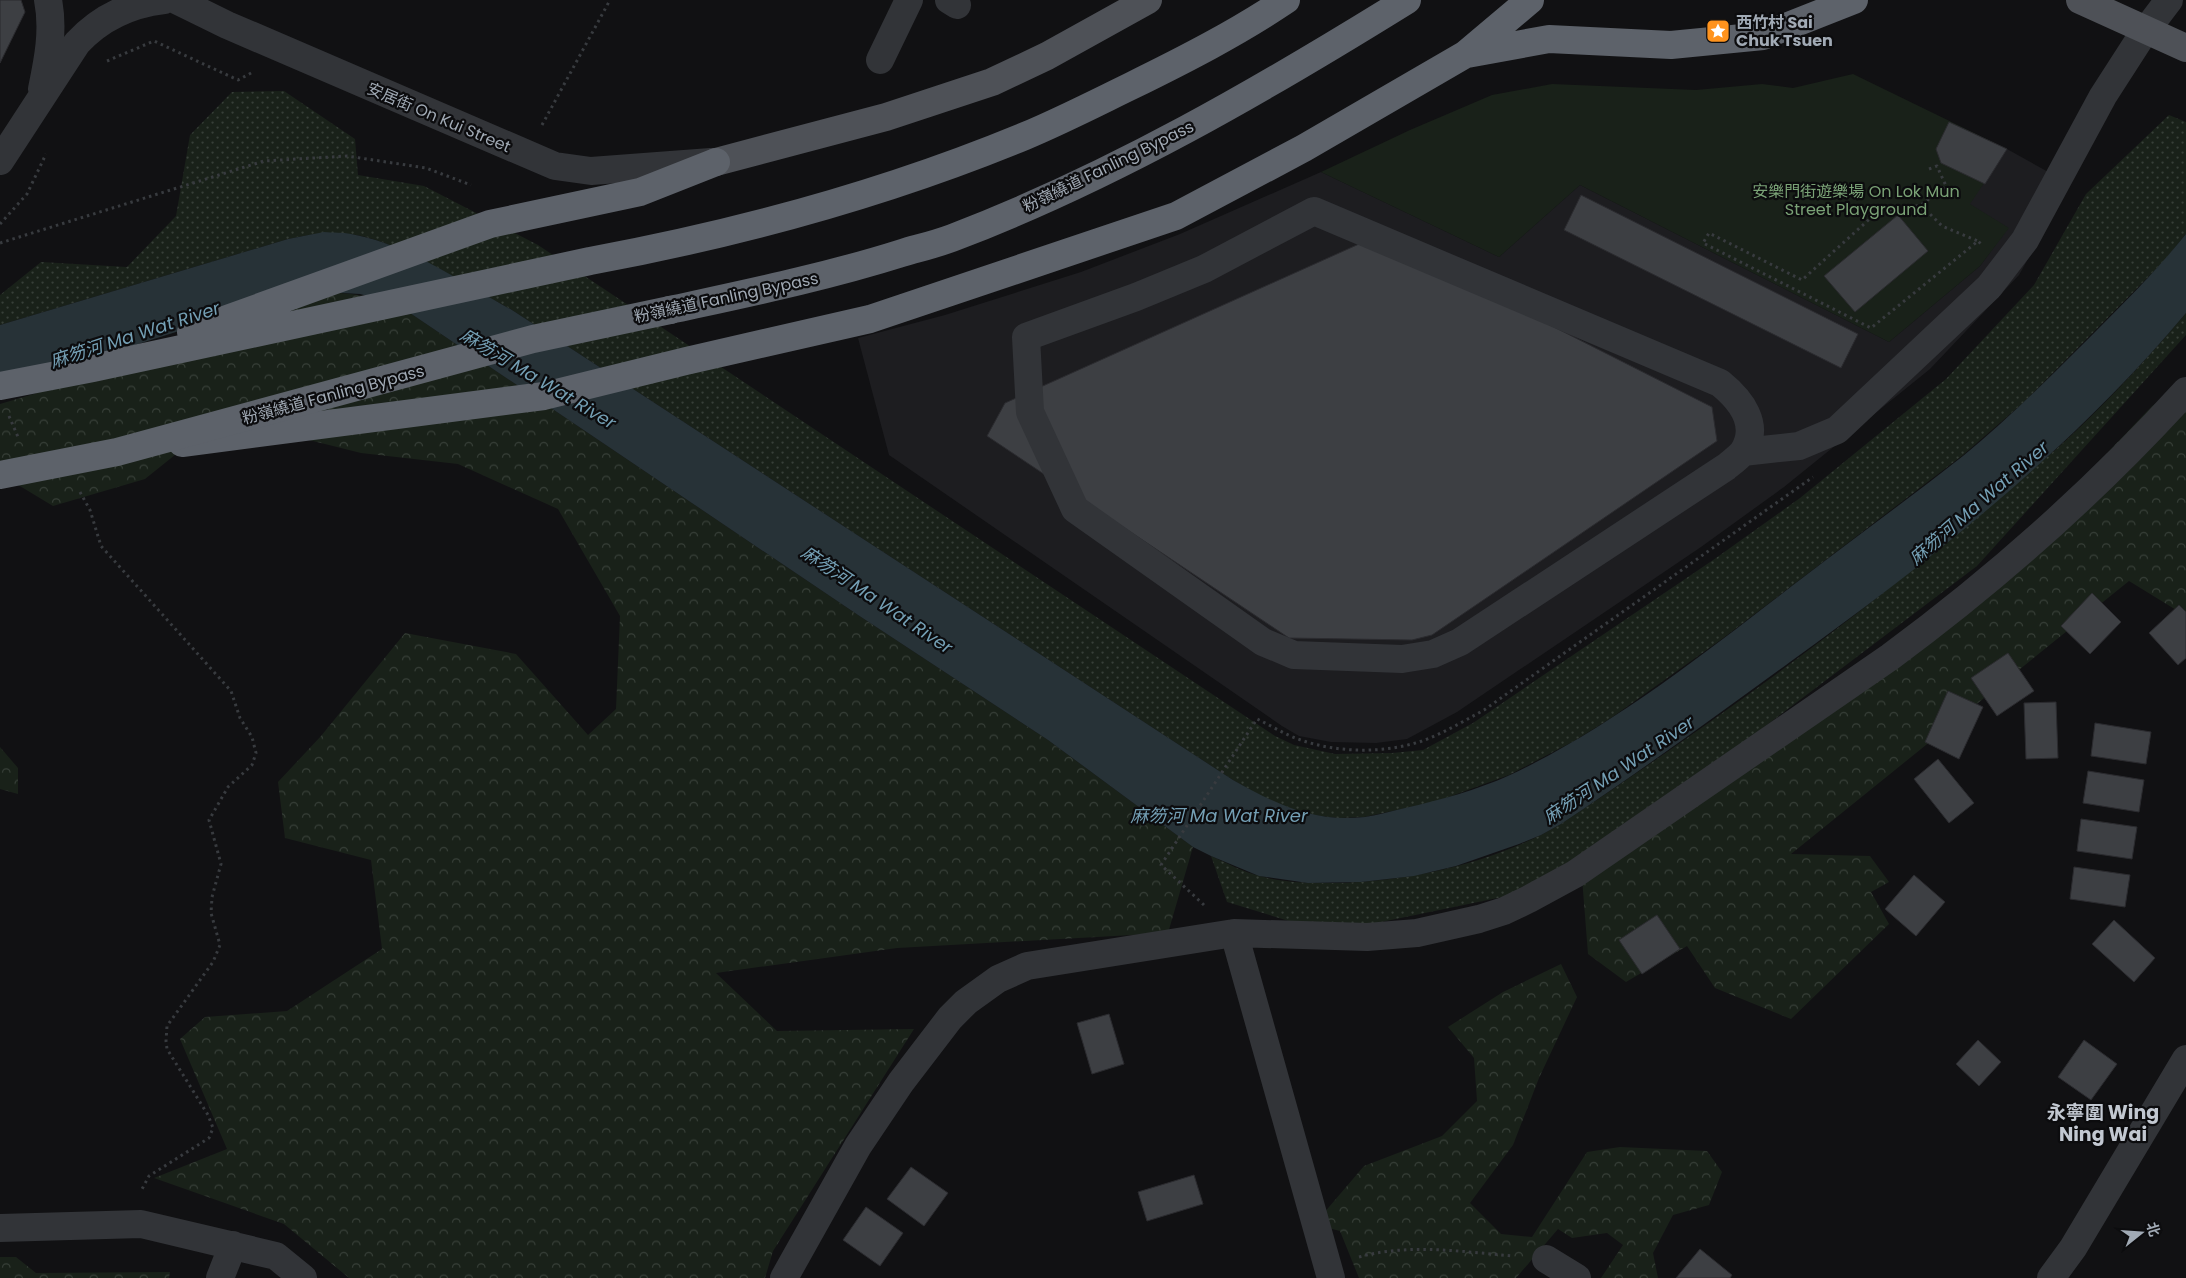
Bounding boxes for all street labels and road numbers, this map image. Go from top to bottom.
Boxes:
street label: 安居街 On Kui Street [363,77,514,158]
street label: 粉嶺繞道 Fanling Bypass [1019,115,1198,218]
street label: 粉嶺繞道 Fanling Bypass [632,267,820,328]
street label: 粉嶺繞道 Fanling Bypass [239,359,427,430]

